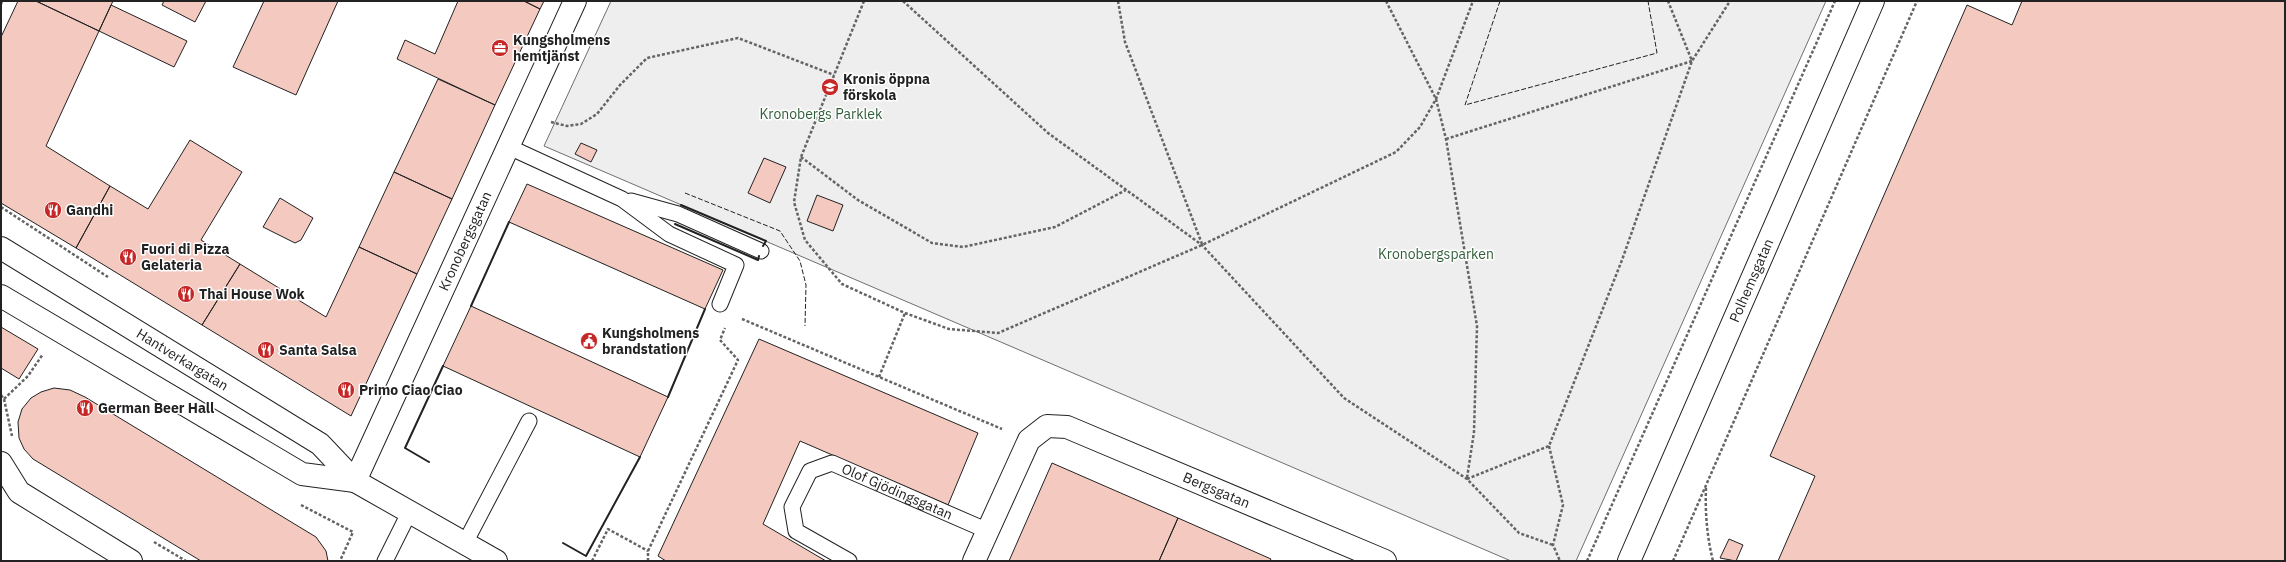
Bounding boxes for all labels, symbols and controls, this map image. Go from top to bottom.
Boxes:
place label: Kungsholmens hemtjänst [513,31,610,65]
office icon: Kungsholmens hemtjänst [490,38,510,58]
place label: Kronis öppna förskola [843,70,930,104]
school or university icon: Kronis öppna förskola [820,77,840,97]
park label: Kronobergs Parklek [760,105,883,123]
street label: Kronobergsgatan [434,188,496,294]
restaurant icon: Gandhi [43,200,63,220]
place label: Gandhi [66,201,113,219]
street label: Polhemsgatan [1725,236,1777,325]
place label: Fuori di Pizza Gelateria [141,240,230,274]
park label: Kronobergsparken [1378,245,1494,263]
restaurant icon: Fuori di Pizza Gelateria [118,247,138,267]
restaurant icon: Thai House Wok [176,284,196,304]
place label: Thai House Wok [199,285,306,303]
street label: Hantverkargatan [133,324,232,395]
place label: Kungsholmens brandstation [602,324,699,358]
public building icon: Kungsholmens brandstation [579,331,599,351]
restaurant icon: Santa Salsa [256,340,276,360]
place label: Santa Salsa [279,341,357,359]
restaurant icon: Primo Ciao Ciao [336,380,356,400]
place label: Primo Ciao Ciao [359,381,463,399]
restaurant icon: German Beer Hall [75,398,95,418]
place label: German Beer Hall [98,399,214,417]
street label: Olof Gjödingsgatan [839,459,955,524]
street label: Bergsgatan [1180,468,1253,512]

